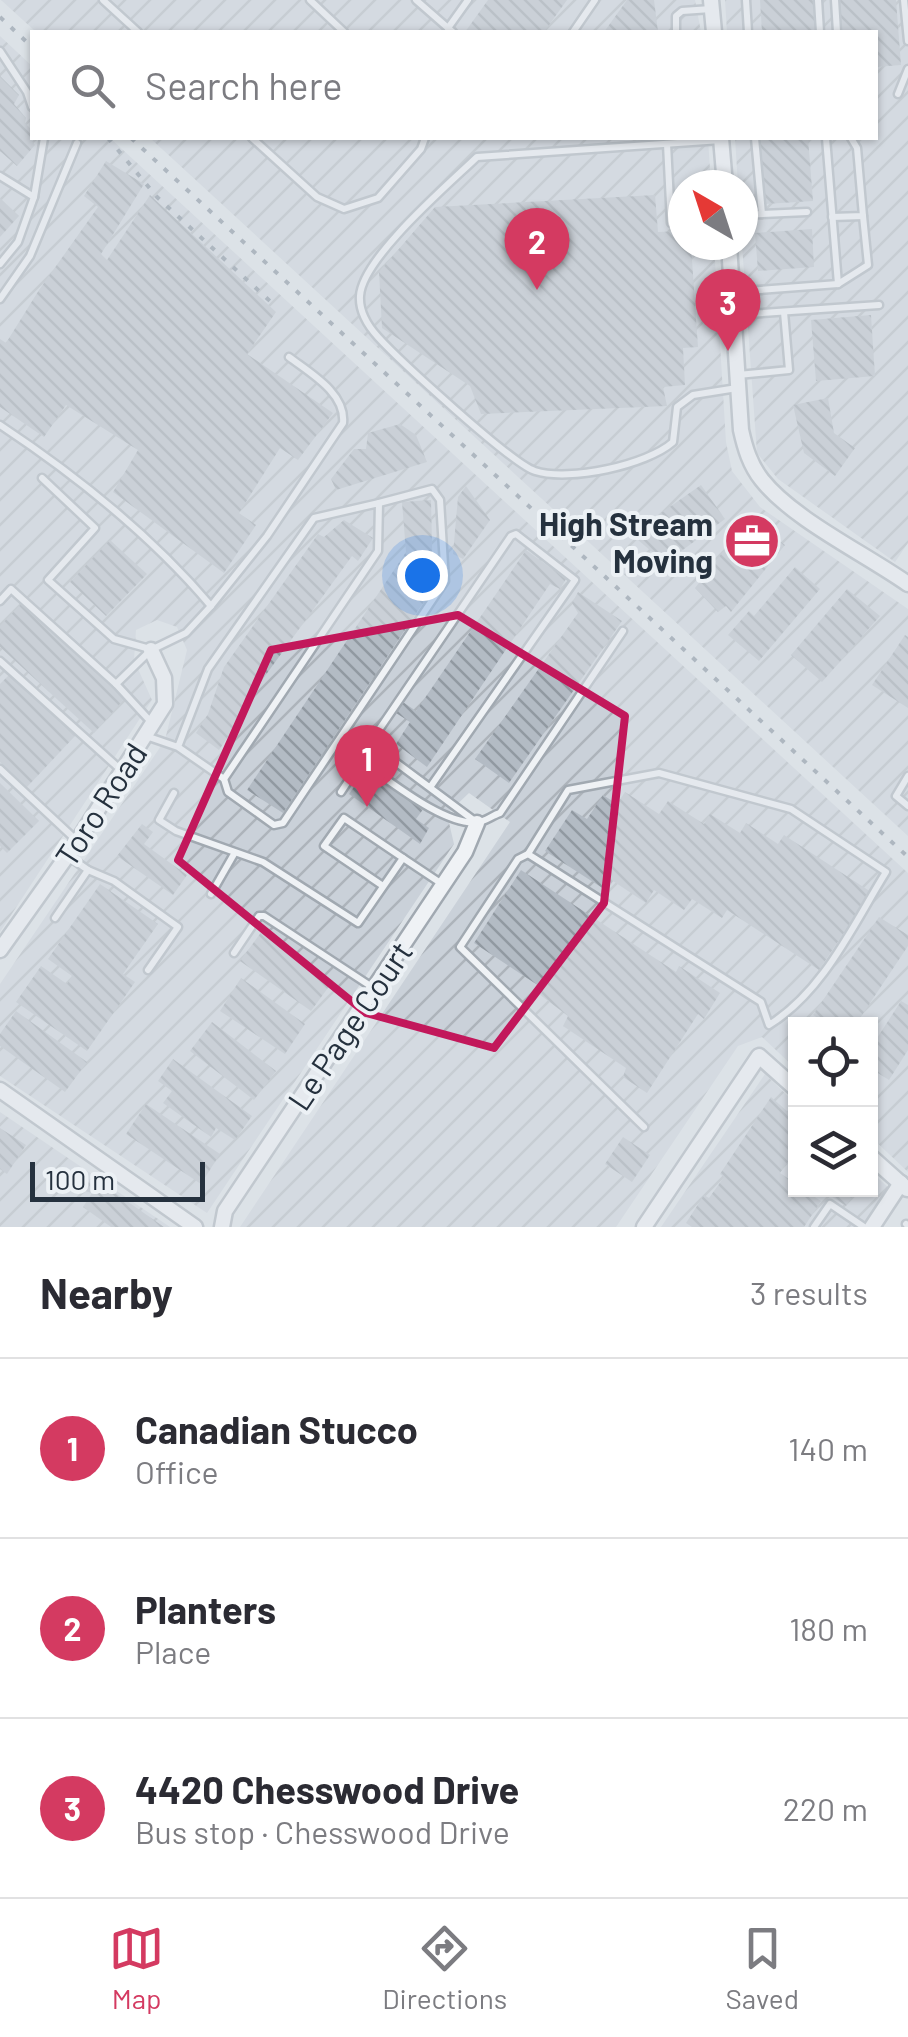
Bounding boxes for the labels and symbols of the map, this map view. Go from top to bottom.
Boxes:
north arrow [668,170,758,260]
pin: 2 [504,208,570,290]
pin: 3 [696,268,760,351]
place label: High Stream Moving [539,504,713,579]
office icon: High Stream Moving [722,511,782,571]
your location [397,550,448,601]
pin: 1 [334,724,400,807]
street label: Toro Road [46,735,154,873]
street label: Le Page Court [279,933,419,1117]
scale bar [30,1157,205,1202]

